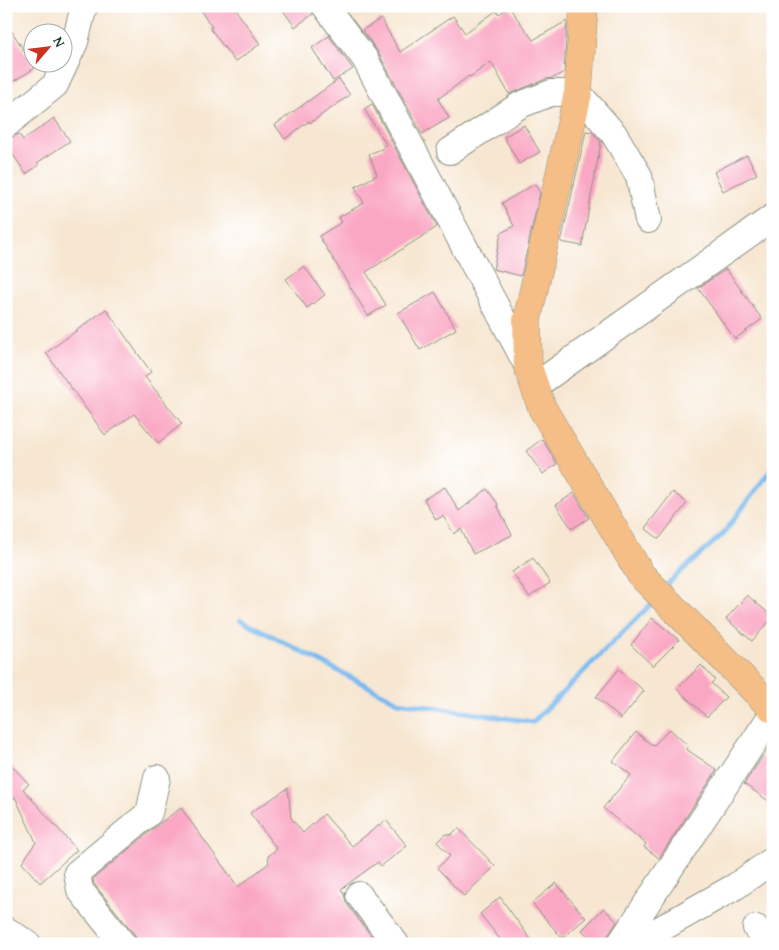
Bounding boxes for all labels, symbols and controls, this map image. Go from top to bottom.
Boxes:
north arrow [22,22,72,72]
text: N [48,33,71,51]

